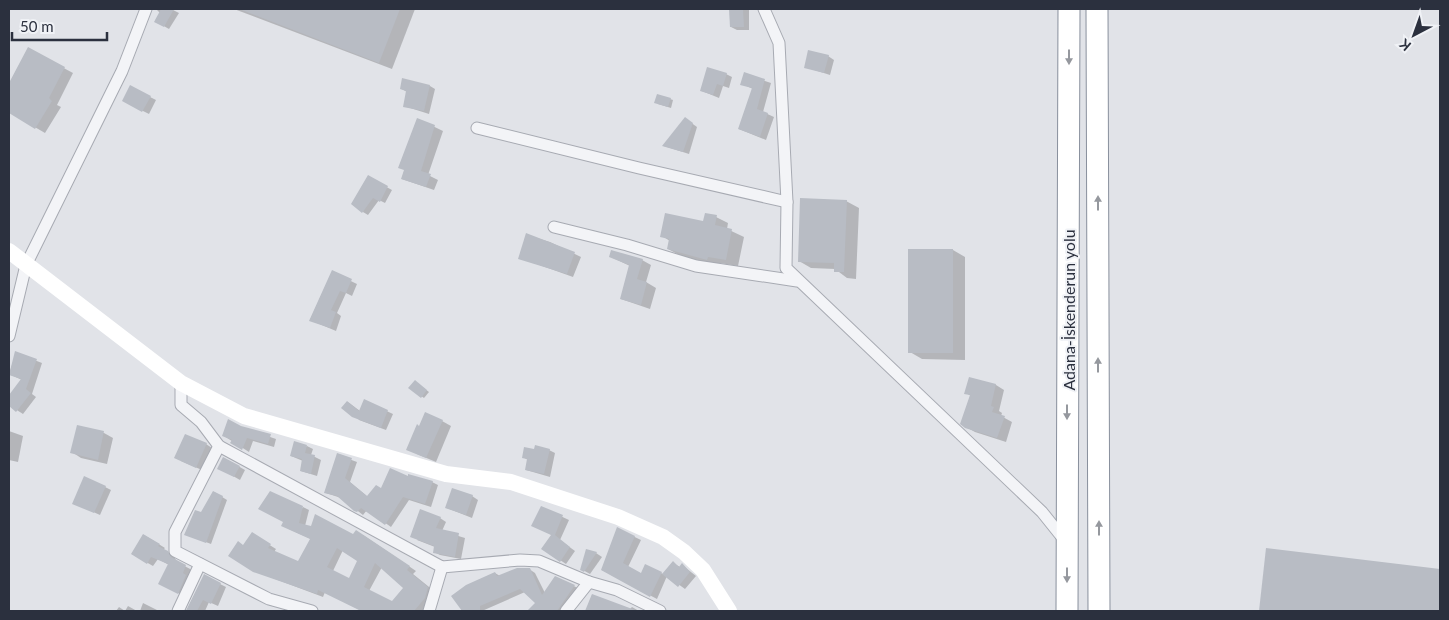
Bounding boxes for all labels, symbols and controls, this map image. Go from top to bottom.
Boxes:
scale bar [12,10,108,42]
north arrow [1389,10,1439,60]
text: 50 m [20,17,54,35]
text: K [1396,35,1414,55]
one-way arrow [1065,50,1073,66]
one-way arrow [1094,194,1102,210]
street label: Adana-İskenderun yolu [1059,229,1078,391]
one-way arrow [1094,357,1102,373]
one-way arrow [1063,405,1071,421]
one-way arrow [1095,519,1103,535]
one-way arrow [1063,567,1071,583]

